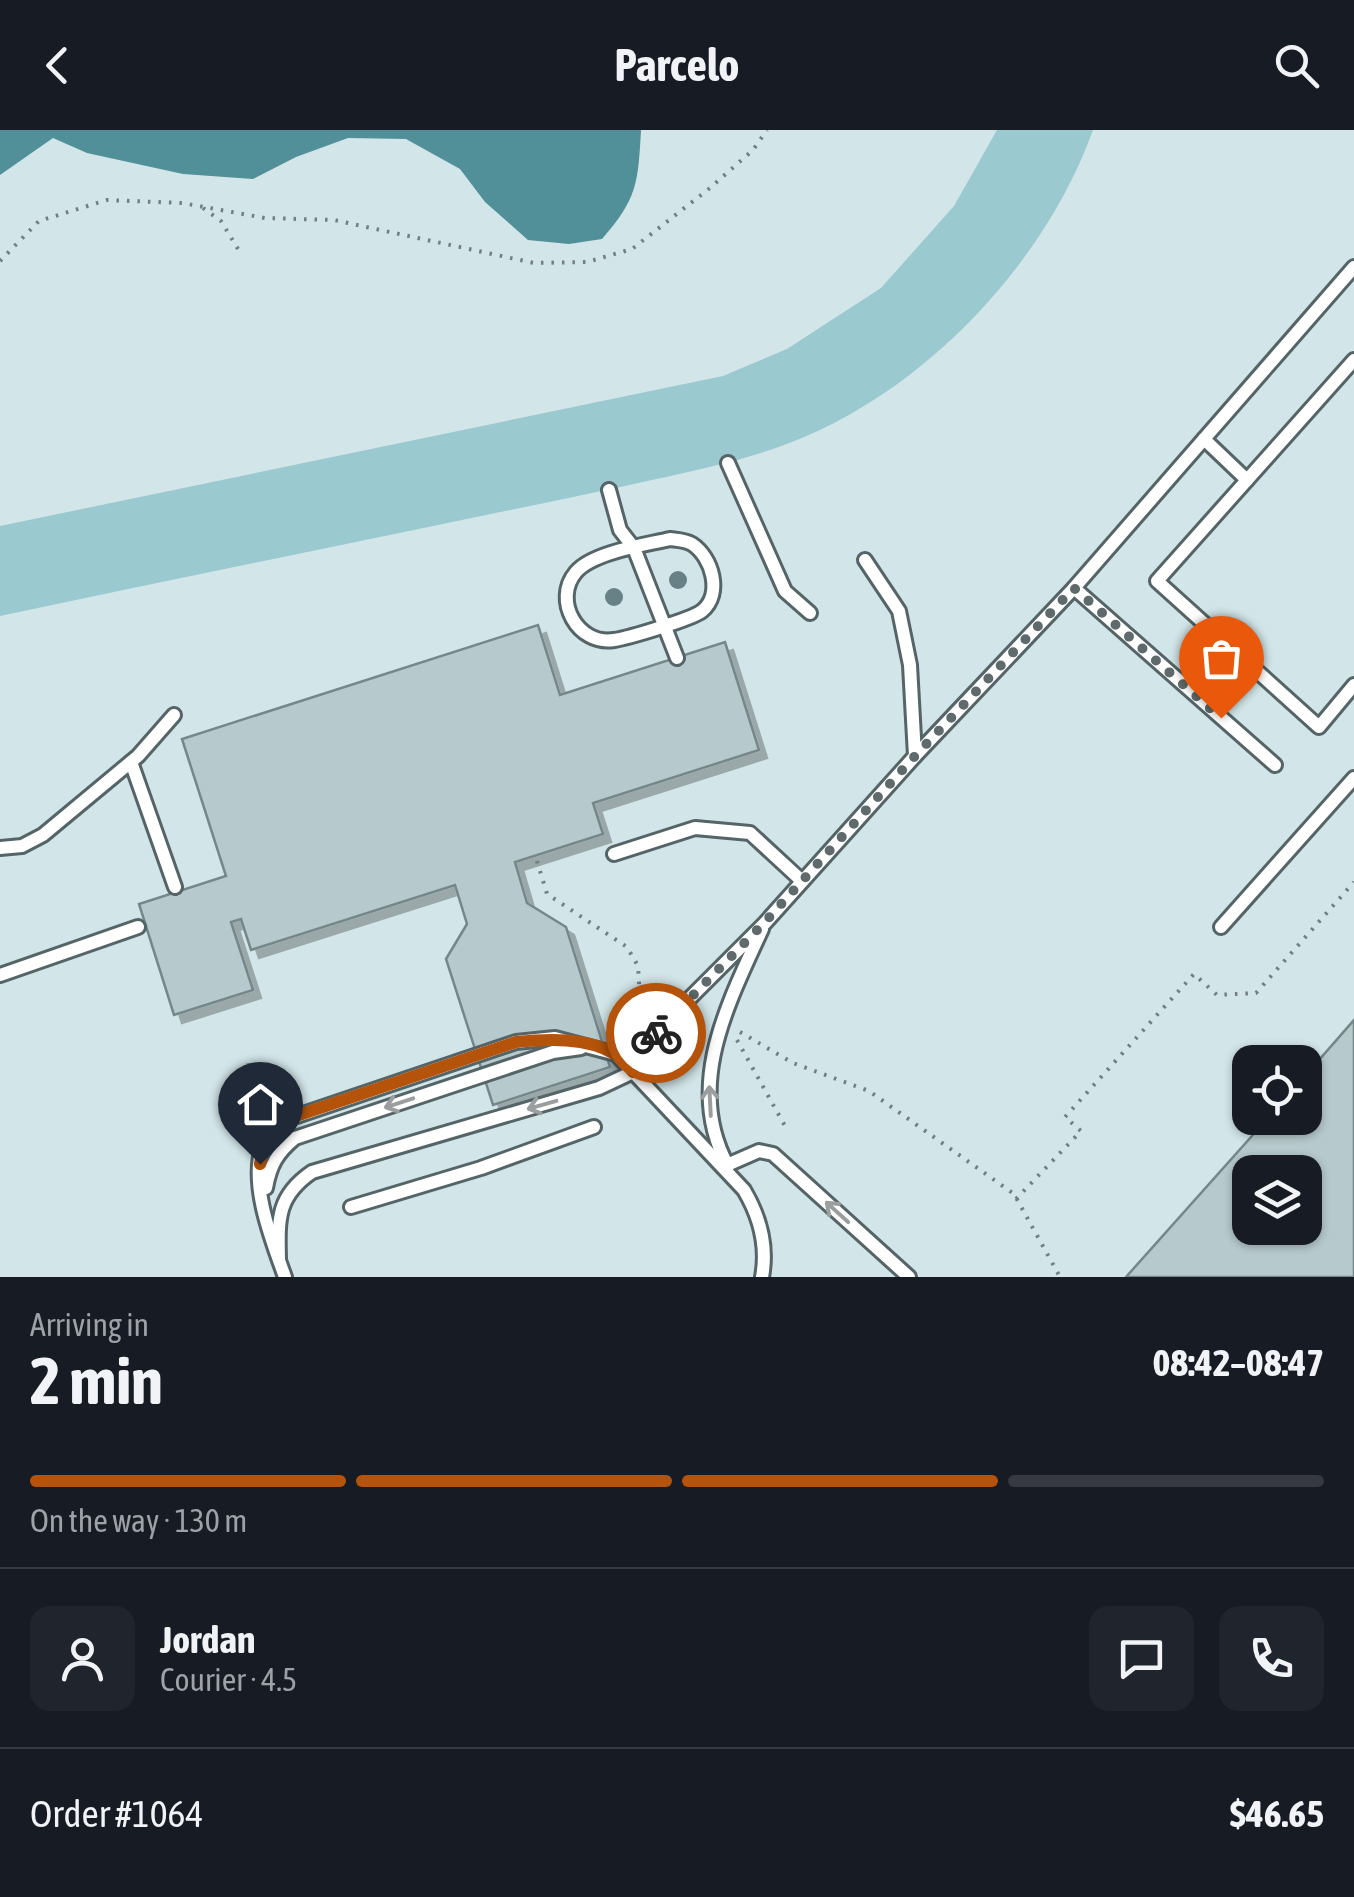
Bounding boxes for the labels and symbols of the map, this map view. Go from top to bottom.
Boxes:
pin [1179,616,1264,719]
courier [606,983,706,1083]
pin [218,1062,303,1165]
one-way arrow [700,1085,719,1117]
one-way arrow [384,1096,416,1114]
one-way arrow [527,1097,558,1115]
one-way arrow [825,1201,850,1224]

